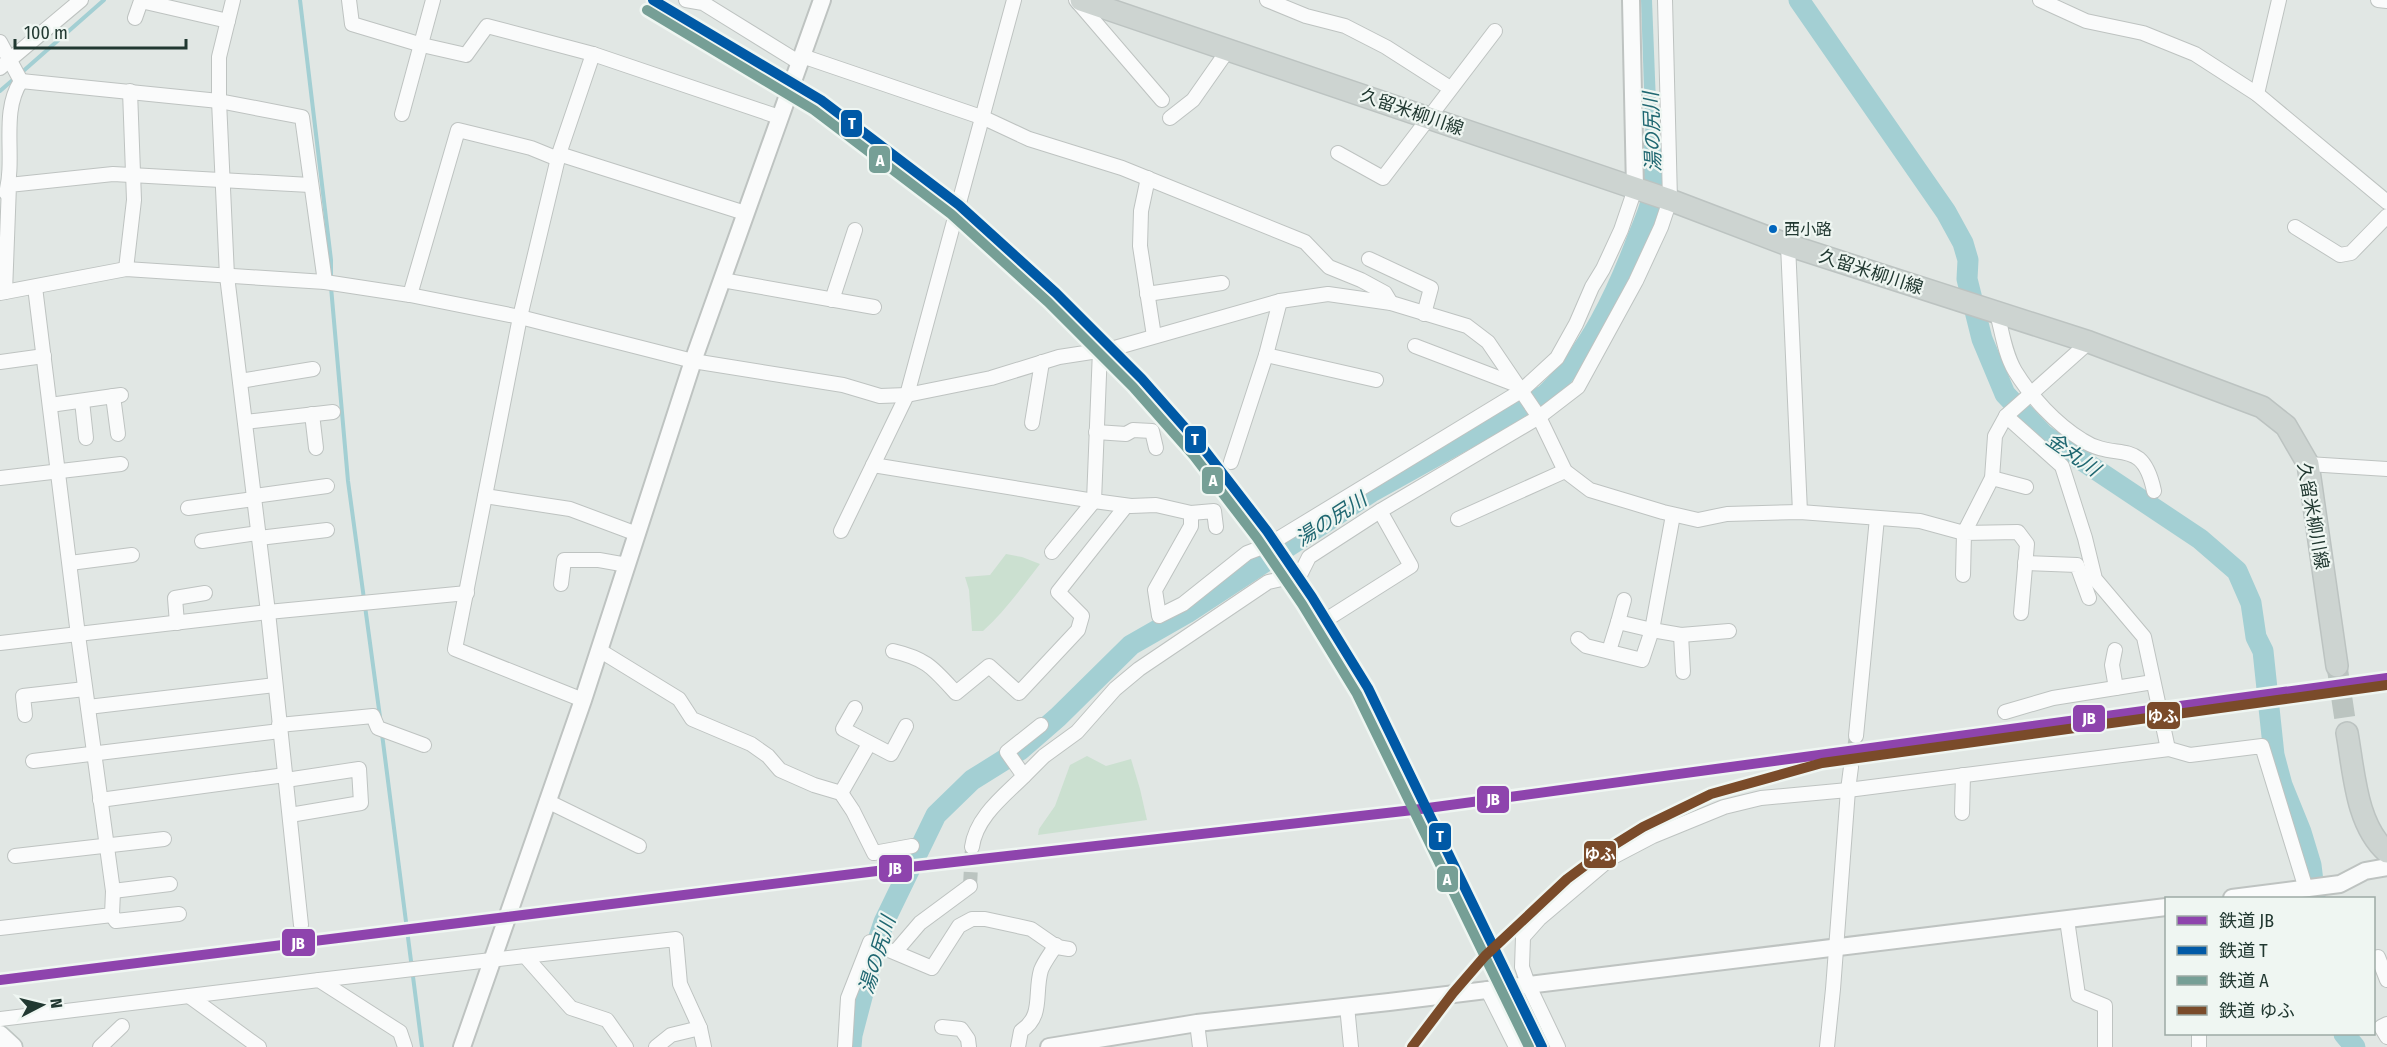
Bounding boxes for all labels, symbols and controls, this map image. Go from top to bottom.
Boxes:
scale bar [15,12,186,50]
text: 100 m [24,22,68,44]
street label: 久留米柳川線 [1357,84,1467,140]
water label: 湯の尻川 [1639,90,1665,172]
line badge: T [840,109,863,138]
text: T [848,114,856,133]
line badge: A [868,145,891,174]
text: A [875,151,885,170]
place label: 西小路 [1784,220,1832,239]
marker: 西小路 [1767,223,1779,235]
street label: 久留米柳川線 [1816,245,1926,299]
line badge: T [1184,425,1207,454]
water label: 金丸川 [2042,427,2106,482]
text: T [1191,430,1199,449]
street label: 久留米柳川線 [2293,461,2333,571]
line badge: A [1201,466,1224,495]
text: A [1208,471,1218,490]
water label: 湯の尻川 [1291,486,1373,551]
line badge: ゆふ [2146,701,2181,730]
line badge: JB [2072,704,2106,733]
text: ゆふ [2147,707,2179,726]
text: JB [2081,709,2096,728]
line badge: JB [1476,785,1510,814]
text: JB [1485,790,1500,809]
line badge: T [1428,822,1452,851]
text: T [1436,827,1444,846]
line badge: ゆふ [1583,840,1617,869]
text: ゆふ [1584,845,1616,864]
line badge: JB [878,854,913,883]
text: JB [887,859,902,878]
line badge: A [1436,865,1459,893]
text: A [1442,870,1452,889]
legend [2165,897,2375,1035]
text: 鉄道 JB [2219,910,2274,932]
water label: 湯の尻川 [854,911,901,997]
line badge: JB [281,928,316,957]
text: JB [290,934,305,953]
text: 鉄道 T [2219,940,2268,962]
text: 鉄道 A [2219,970,2269,992]
north arrow [12,975,72,1035]
text: N [46,997,66,1009]
text: 鉄道 ゆふ [2219,1000,2295,1022]

